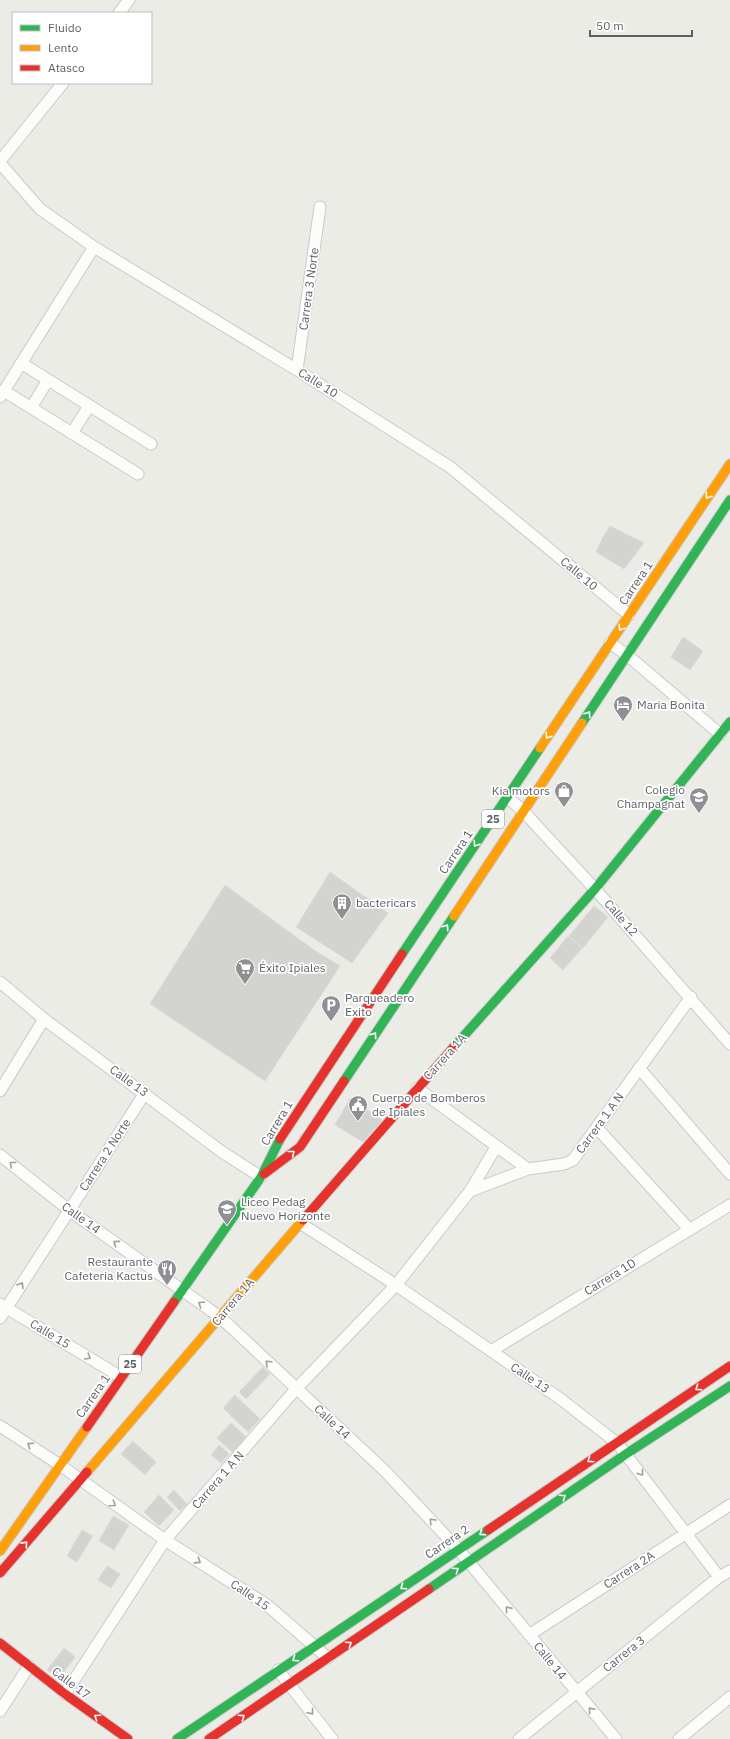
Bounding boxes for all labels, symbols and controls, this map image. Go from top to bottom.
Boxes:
legend [12,12,152,84]
scale bar [590,12,692,38]
text: 50 m [596,18,624,33]
text: Fluido [48,20,82,35]
text: Lento [48,40,78,55]
text: Atasco [48,60,85,75]
street label: Carrera 3 Norte [295,246,322,331]
street label: Calle 10 [296,365,341,401]
one-way arrow [706,492,713,499]
street label: Calle 10 [558,554,601,594]
street label: Carrera 1 [615,558,656,608]
one-way arrow [618,624,625,631]
hotel icon: Maria Bonita [612,694,634,722]
place label: Maria Bonita [637,697,705,712]
one-way arrow [583,711,591,718]
one-way arrow [545,732,553,739]
shop icon: Kia motors [553,780,575,808]
place label: Colegio Champagnat [617,782,685,811]
place label: Kia motors [492,783,550,798]
school or university icon: Colegio Champagnat [688,786,710,814]
road number: 25 [482,810,504,828]
street label: Carrera 1 [435,827,476,877]
one-way arrow [473,840,481,847]
building icon: bactericars [331,892,353,920]
place label: bactericars [356,895,416,910]
street label: Calle 12 [601,896,642,939]
one-way arrow [441,924,449,931]
supermarket icon: Éxito Ipiales [234,957,256,985]
place label: Éxito Ipiales [259,960,326,975]
place label: Parqueadero Exito [345,990,415,1019]
parking icon: Parqueadero Exito [320,994,342,1022]
street label: Carrera 1A [420,1030,470,1083]
one-way arrow [369,1033,376,1040]
street label: Calle 13 [107,1062,152,1100]
street label: Carrera 1 A N [572,1089,627,1156]
place label: Cuerpo de Bomberos de Ipiales [372,1090,486,1119]
public building icon: Cuerpo de Bomberos de Ipiales [347,1094,369,1122]
street label: Carrera 1 [257,1097,296,1148]
street label: Carrera 2 Norte [76,1115,134,1194]
one-way arrow [287,1151,294,1158]
one-way arrow [10,1162,17,1169]
place label: Liceo Pedag Nuevo Horizonte [241,1194,331,1223]
school or university icon: Liceo Pedag Nuevo Horizonte [216,1198,238,1226]
street label: Calle 14 [59,1199,104,1237]
one-way arrow [113,1241,120,1248]
place label: Restaurante Cafeteria Kactus [65,1254,153,1283]
street label: Carrera 1D [581,1255,638,1298]
restaurant icon: Restaurante Cafeteria Kactus [156,1258,178,1286]
street label: Carrera 1A [208,1275,257,1329]
one-way arrow [16,1283,23,1290]
one-way arrow [198,1302,205,1309]
street label: Calle 15 [27,1316,73,1351]
one-way arrow [84,1352,91,1360]
road number: 25 [119,1355,141,1373]
street label: Calle 13 [508,1359,553,1396]
one-way arrow [265,1360,273,1367]
street label: Carrera 1 [72,1371,113,1420]
one-way arrow [695,1383,702,1390]
street label: Calle 14 [311,1401,354,1442]
one-way arrow [27,1443,34,1450]
street label: Carrera 1 A N [188,1448,247,1512]
one-way arrow [587,1456,594,1463]
one-way arrow [636,1469,643,1476]
one-way arrow [559,1495,566,1502]
one-way arrow [109,1499,116,1507]
one-way arrow [429,1518,436,1526]
street label: Carrera 2 [422,1521,472,1562]
one-way arrow [479,1528,486,1536]
one-way arrow [21,1541,28,1549]
street label: Carrera 2A [600,1547,657,1592]
one-way arrow [194,1556,201,1564]
one-way arrow [452,1567,459,1575]
street label: Calle 15 [228,1576,273,1613]
one-way arrow [400,1582,407,1589]
one-way arrow [505,1607,512,1614]
street label: Carrera 3 [600,1632,648,1675]
street label: Calle 14 [531,1639,570,1683]
one-way arrow [345,1641,352,1648]
one-way arrow [292,1654,299,1662]
street label: Calle 17 [49,1663,93,1702]
one-way arrow [588,1707,595,1714]
one-way arrow [306,1708,313,1715]
one-way arrow [94,1715,101,1722]
one-way arrow [237,1715,244,1722]

